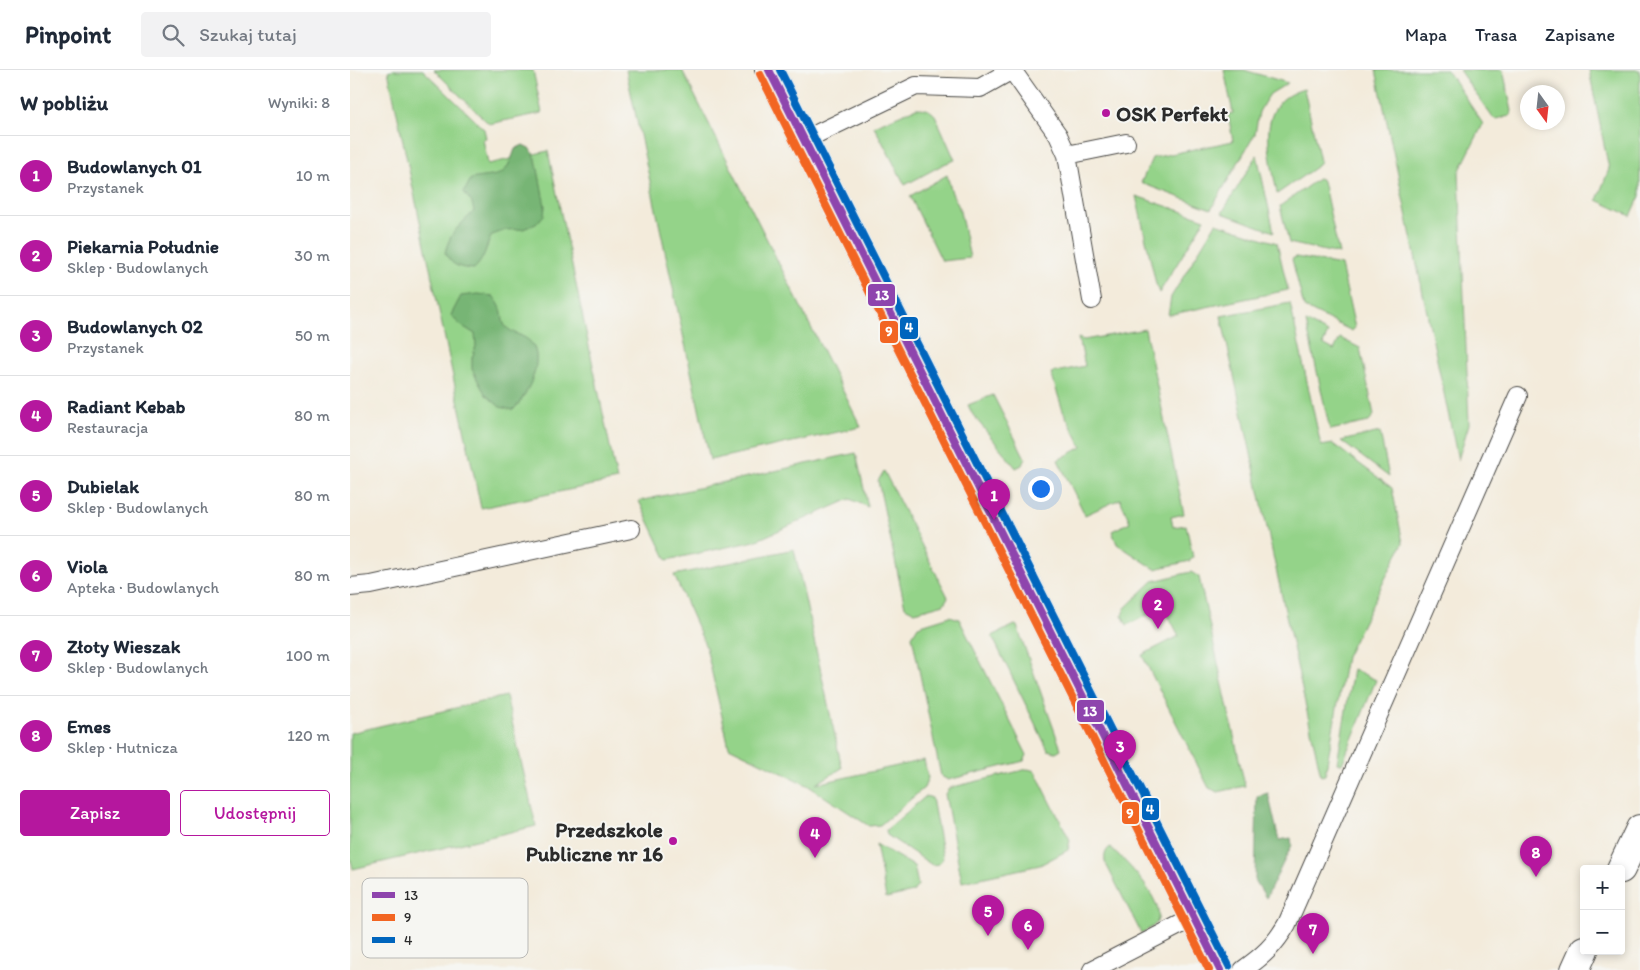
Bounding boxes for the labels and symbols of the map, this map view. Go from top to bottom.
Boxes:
north arrow [1520,85,1565,130]
place label: OSK Perfekt [1116,101,1228,126]
marker: OSK Perfekt [1100,107,1112,119]
line badge: 13 [867,283,896,307]
text: 13 [875,287,889,304]
line badge: 4 [899,316,919,340]
text: 4 [905,319,914,336]
line badge: 9 [879,320,899,344]
text: 9 [885,323,893,340]
your location [1028,476,1054,502]
pin: 1 [978,479,1010,520]
pin: 2 [1142,588,1174,629]
line badge: 13 [1076,699,1105,723]
text: 13 [1083,703,1097,720]
pin: 3 [1104,730,1136,771]
line badge: 4 [1141,797,1160,821]
line badge: 9 [1121,801,1140,825]
text: 4 [1146,801,1155,818]
text: 9 [1126,805,1134,822]
place label: Przedszkole Publiczne nr 16 [526,817,663,866]
pin: 4 [799,817,831,858]
marker: Przedszkole Publiczne nr 16 [667,835,679,847]
pin: 8 [1520,836,1552,877]
legend [362,878,528,958]
text: 13 [404,887,418,904]
pin: 5 [972,895,1004,936]
text: 9 [404,909,411,926]
pin: 6 [1012,909,1044,950]
pin: 7 [1297,913,1329,954]
text: 4 [404,932,413,949]

